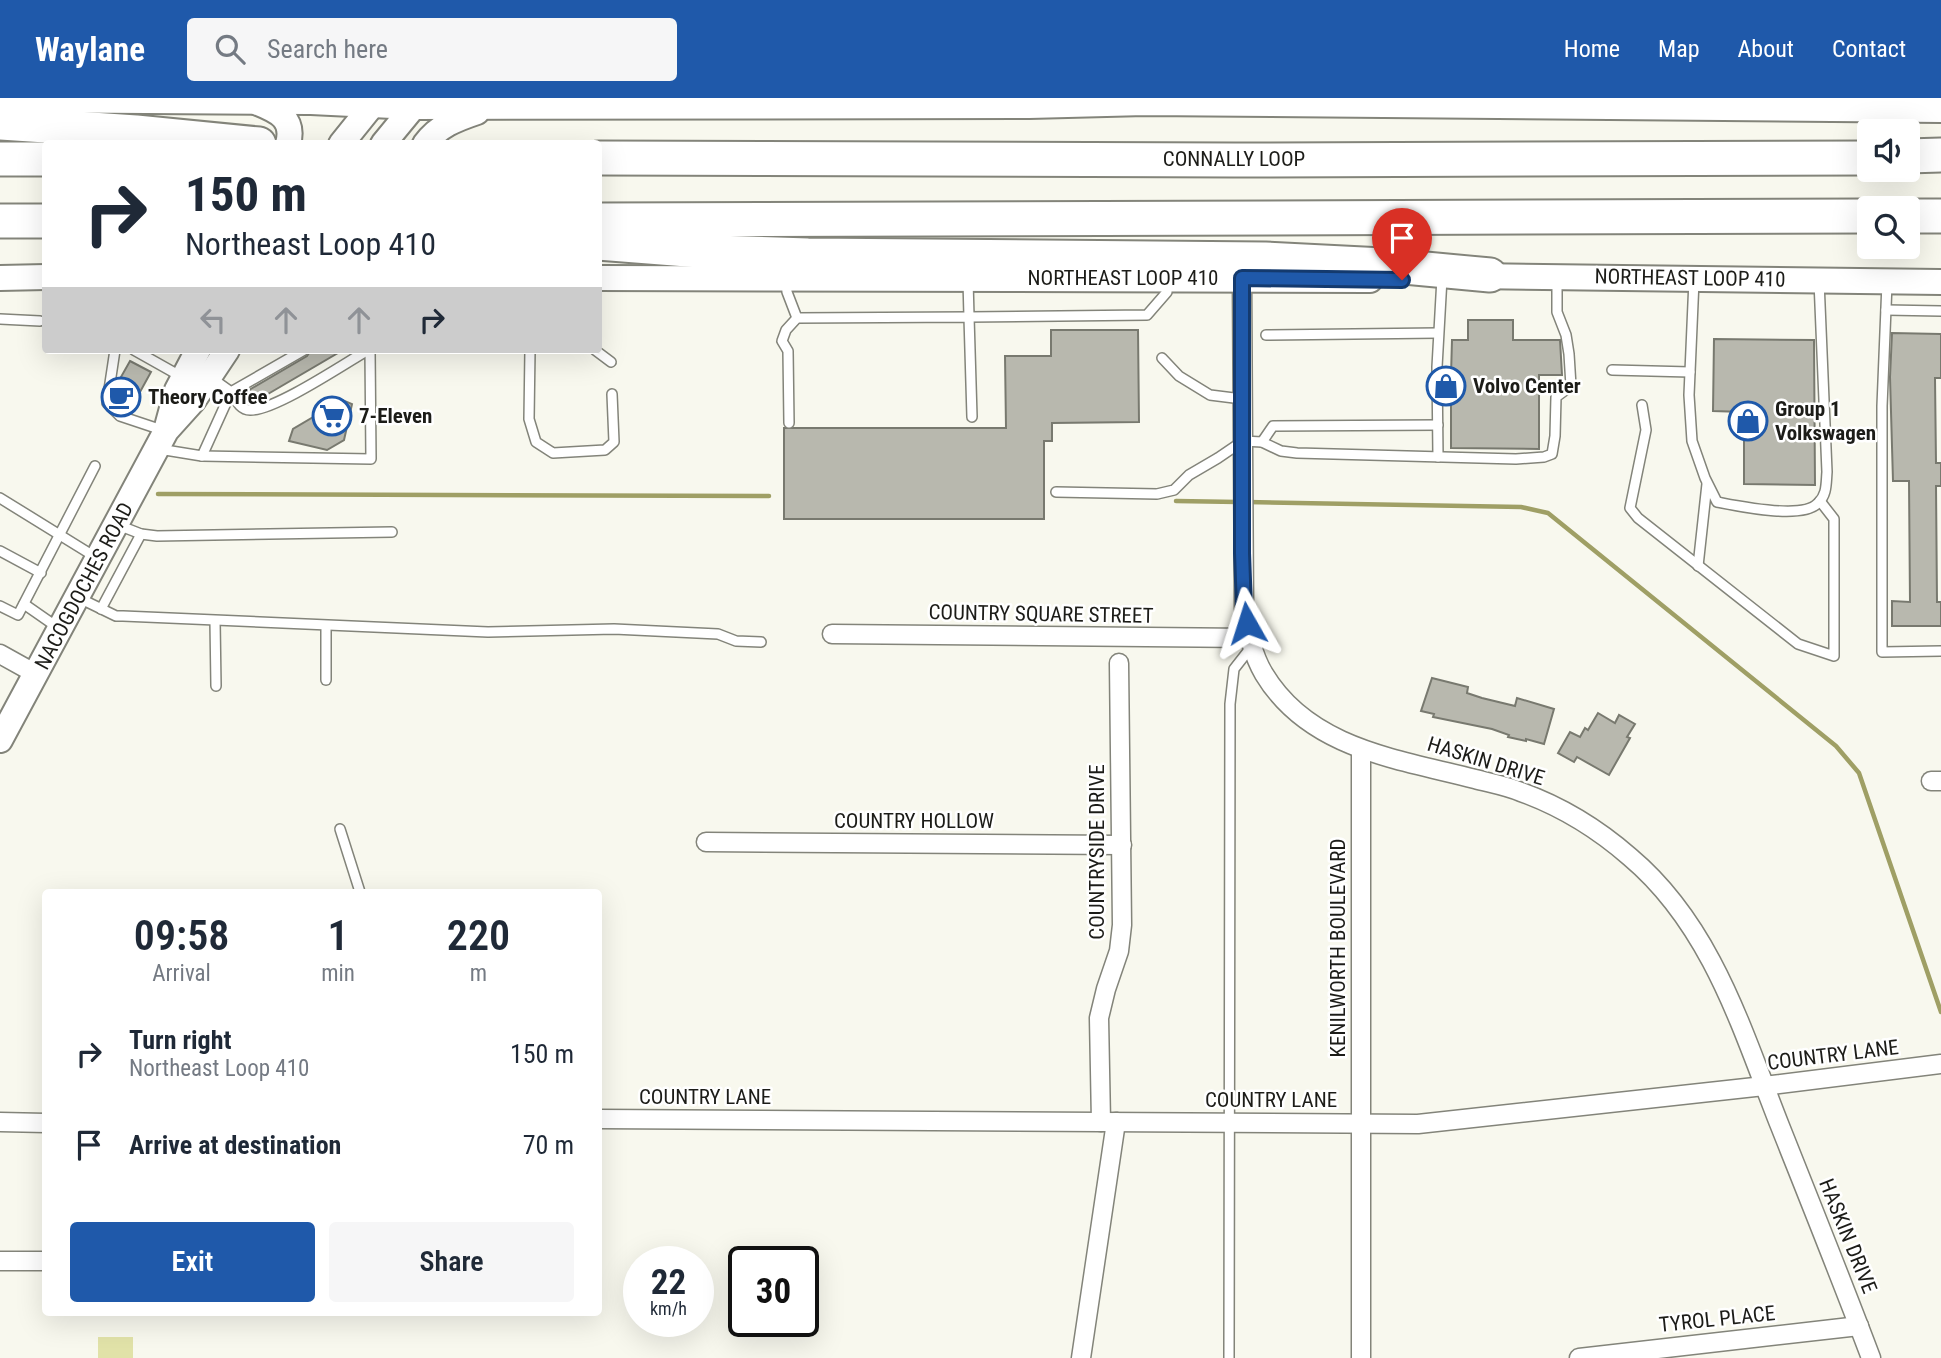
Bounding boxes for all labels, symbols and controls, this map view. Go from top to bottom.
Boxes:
search box [187,18,677,81]
text: Waylane [35,30,145,69]
icon: search [211,30,249,68]
text: Search here [267,34,388,64]
text: Home [1564,35,1620,63]
text: Map [1658,35,1700,63]
text: About [1738,35,1794,63]
text: Contact [1832,35,1906,63]
map controls [1857,119,1920,259]
button: sound [1857,119,1920,182]
street label: CONNALLY LOOP [1163,147,1305,171]
text: 150 m [185,166,307,223]
icon: right [70,168,161,259]
button: search [1857,196,1920,259]
pin [1372,208,1432,280]
icon: arrive [1383,219,1421,257]
text: Northeast Loop 410 [185,225,436,263]
street label: NORTHEAST LOOP 410 [1594,264,1786,292]
street label: NORTHEAST LOOP 410 [1028,266,1218,290]
icon: left [194,301,232,339]
icon: ahead [267,301,305,339]
icon: ahead [340,301,378,339]
icon: right [413,301,451,339]
shop icon: Volvo Center [1425,365,1467,407]
place label: Volvo Center [1473,374,1581,398]
cafe icon: Theory Coffee [100,376,142,418]
place label: Theory Coffee [148,385,268,409]
supermarket icon: 7-Eleven [311,395,353,437]
place label: Group 1 Volkswagen [1775,397,1876,445]
shop icon: Group 1 Volkswagen [1727,400,1769,442]
place label: 7-Eleven [359,404,432,428]
street label: NACOGDOCHES ROAD [30,498,138,674]
position arrow [1210,586,1284,660]
street label: COUNTRY SQUARE STREET [928,600,1154,628]
street label: HASKIN DRIVE [1424,732,1548,790]
street label: COUNTRYSIDE DRIVE [1085,764,1109,940]
street label: COUNTRY HOLLOW [834,809,994,833]
street label: KENILWORTH BOULEVARD [1326,839,1350,1057]
text: 09:58 [134,911,229,960]
text: 1 [328,911,349,960]
text: 220 [447,911,510,960]
text: Arrival [152,960,211,987]
text: min [321,960,355,987]
text: m [470,960,487,987]
text: Turn right [129,1025,231,1055]
icon: right [70,1035,108,1073]
street label: COUNTRY LANE [1766,1035,1900,1075]
text: 150 m [510,1039,574,1069]
text: Northeast Loop 410 [129,1055,309,1082]
street label: COUNTRY LANE [639,1085,771,1109]
street label: COUNTRY LANE [1205,1088,1337,1112]
icon: arrive [70,1126,108,1164]
text: Arrive at destination [129,1130,341,1160]
text: 70 m [523,1130,574,1160]
street label: HASKIN DRIVE [1814,1175,1882,1297]
button: Exit [70,1222,315,1302]
button: Share [329,1222,574,1302]
speed limit sign: 30 [728,1246,819,1337]
text: 22 [651,1262,686,1303]
text: km/h [650,1298,687,1319]
street label: TYROL PLACE [1658,1301,1776,1337]

